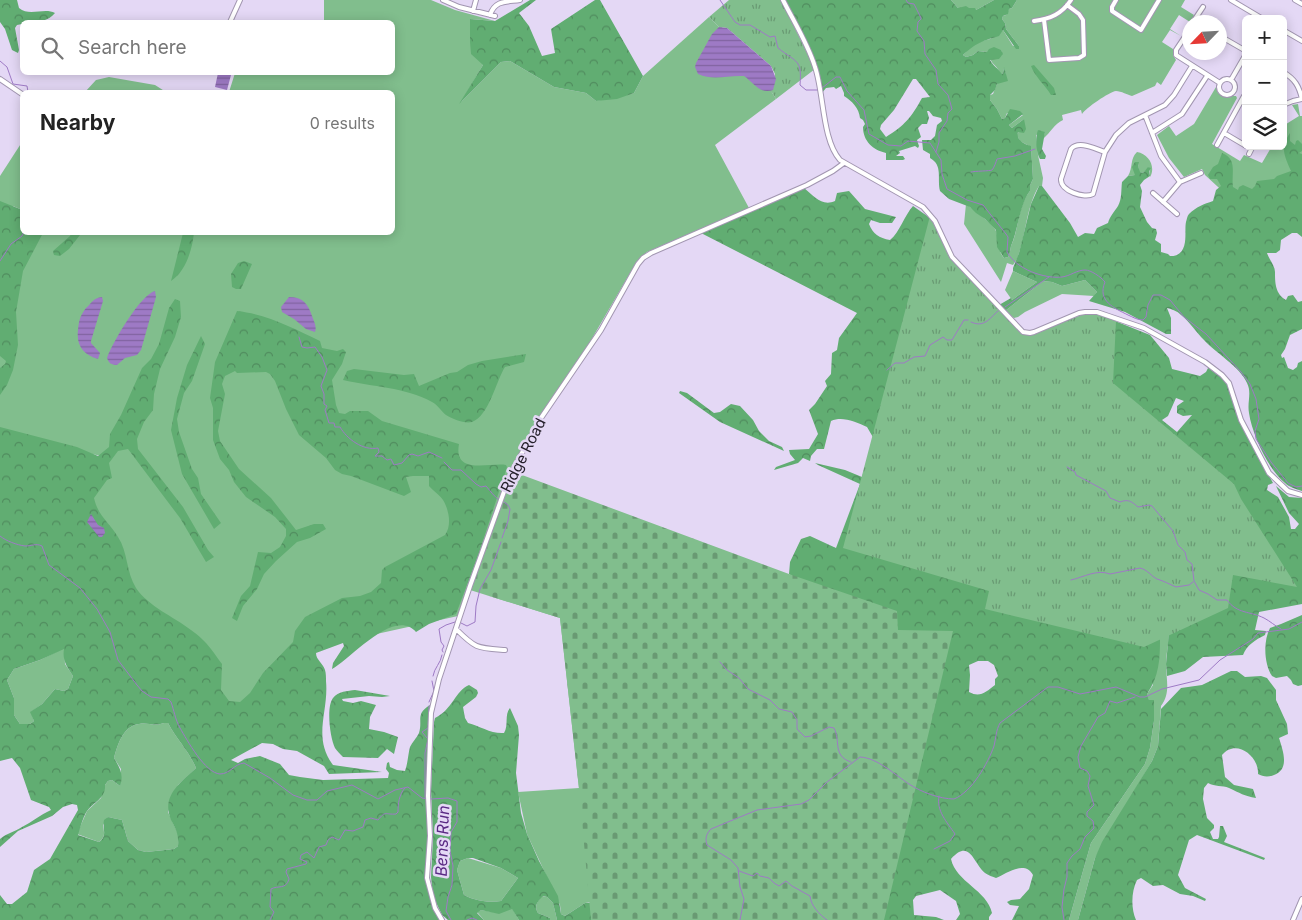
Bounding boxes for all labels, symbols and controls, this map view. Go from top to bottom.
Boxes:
north arrow [1182,15,1227,60]
map controls [1242,15,1287,150]
button: + [1242,15,1287,60]
search box [20,20,395,75]
icon: search [38,34,66,62]
text: Search here [78,36,187,59]
button: − [1242,60,1287,105]
button: layers [1242,105,1287,150]
text: Nearby [40,110,115,135]
text: 0 results [310,113,375,133]
street label: Ridge Road [496,415,550,495]
water label: Bens Run [431,805,453,877]

